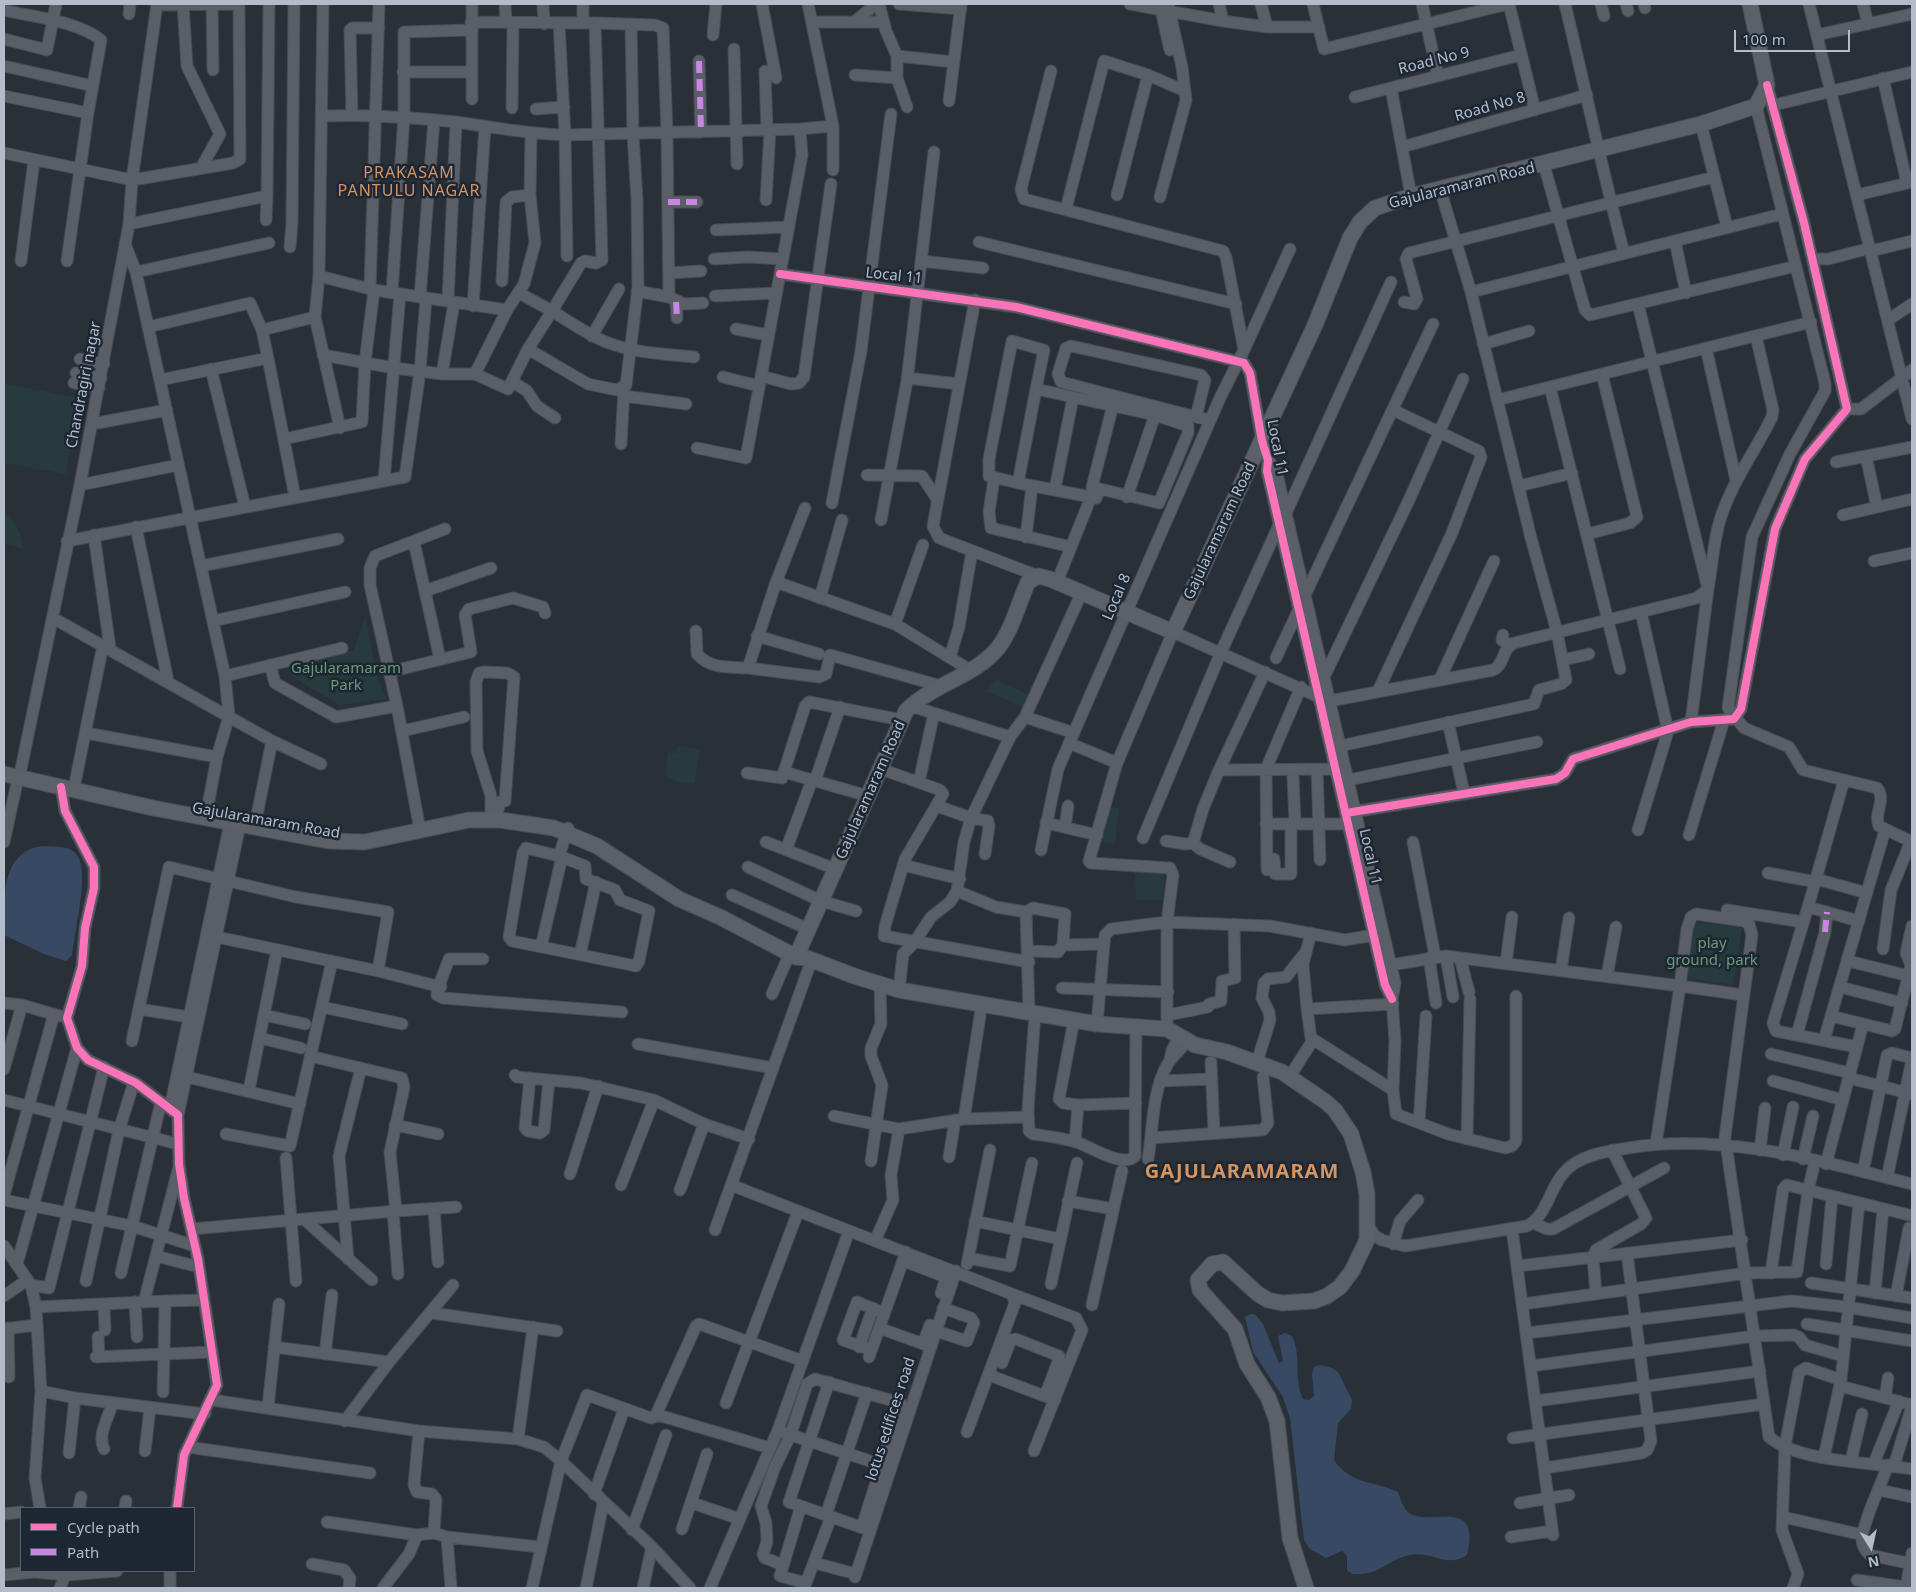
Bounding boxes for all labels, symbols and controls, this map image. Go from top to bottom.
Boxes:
scale bar [1736,20,1852,52]
text: 100 m [1742,29,1786,49]
street label: Road No 9 [1396,43,1472,79]
street label: Road No 8 [1452,88,1528,126]
street label: Gajularamaram Road [1387,159,1537,213]
district label: PRAKASAM PANTULU NAGAR [336,163,482,201]
street label: Local 11 [864,264,924,288]
street label: Chandragiri nagar [63,320,105,450]
street label: Local 11 [1263,418,1291,478]
street label: Gajularamaram Road [1180,459,1260,603]
street label: Local 8 [1099,571,1135,623]
park label: Gajularamaram Park [291,660,401,695]
street label: Gajularamaram Road [832,718,910,862]
street label: Gajularamaram Road [191,799,341,843]
street label: Local 11 [1355,827,1385,887]
park label: play ground, park [1666,935,1758,970]
district label: GAJULARAMARAM [1143,1160,1341,1184]
street label: lotus edifices road [863,1355,919,1483]
legend [20,1507,195,1572]
text: Cycle path [67,1517,140,1537]
north arrow [1846,1522,1896,1572]
text: Path [67,1542,99,1562]
text: N [1866,1552,1881,1573]

